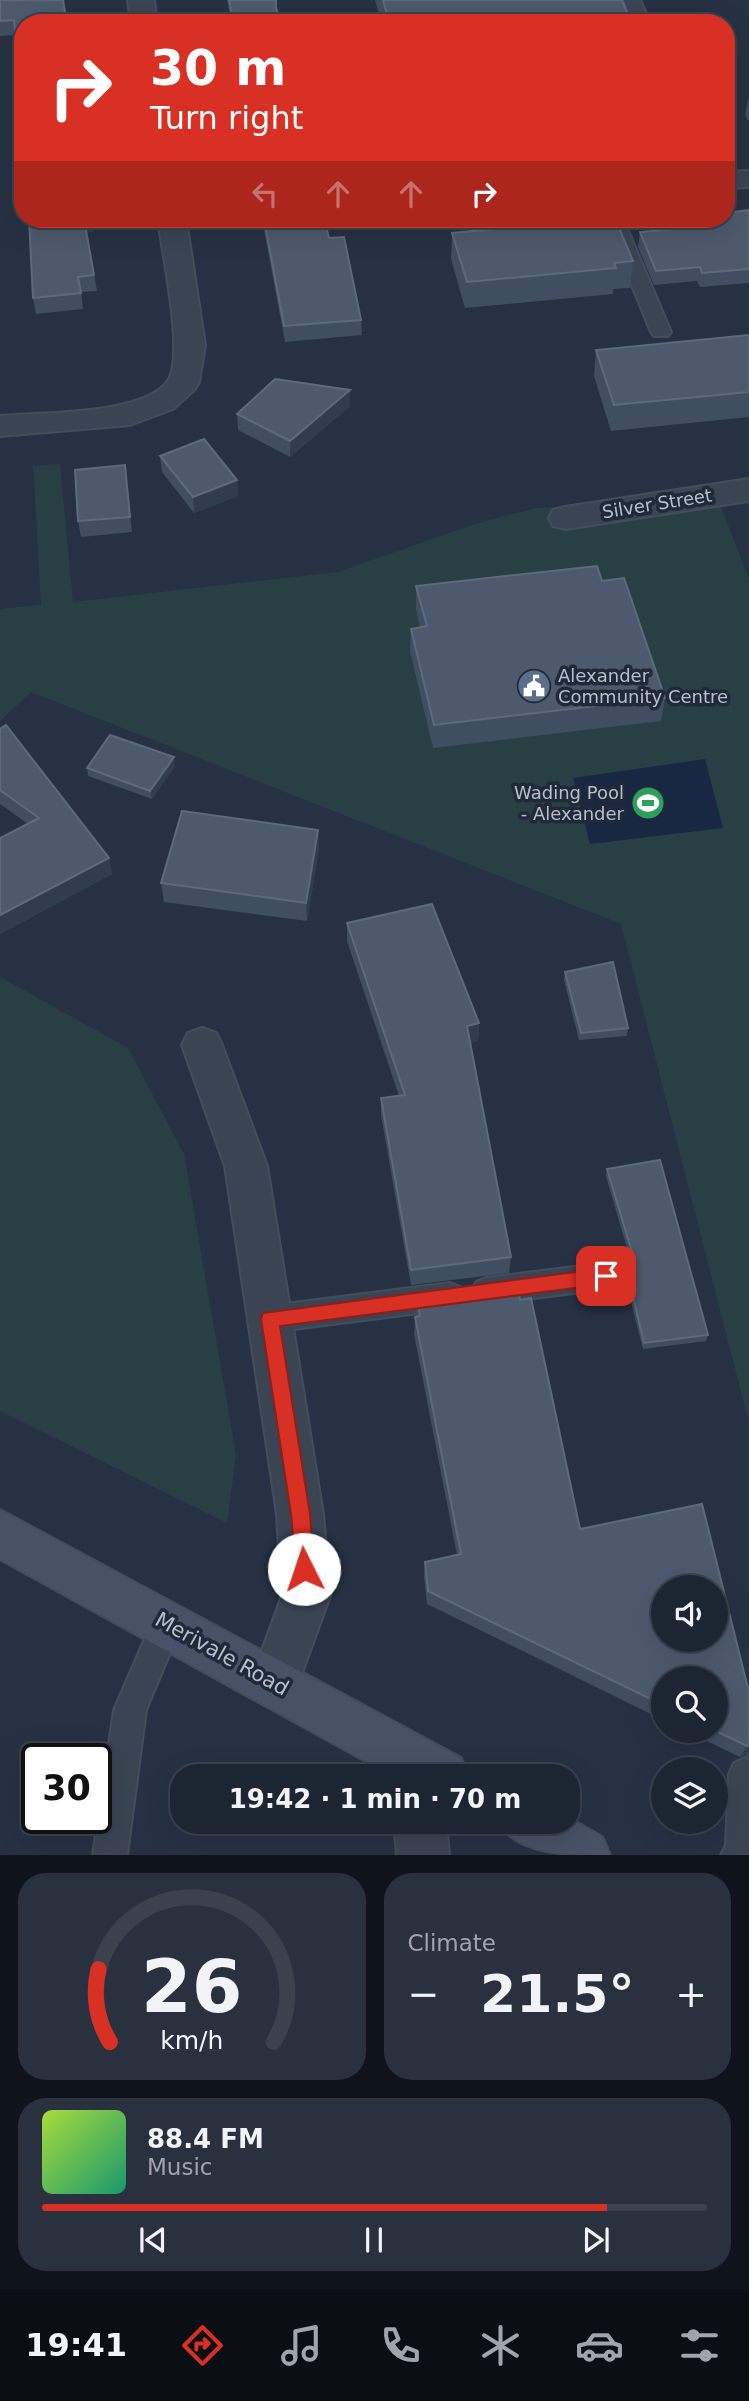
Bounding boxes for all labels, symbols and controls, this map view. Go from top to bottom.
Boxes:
text: 30 m [150,40,286,97]
icon: right [35,42,126,133]
text: Turn right [150,99,303,137]
icon: left [246,175,284,213]
icon: ahead [319,175,357,213]
icon: ahead [392,175,430,213]
icon: right [465,175,503,213]
street label: Silver Street [600,484,713,523]
place label: Alexander Community Centre [558,665,728,707]
public building icon: Alexander Community Centre [515,667,553,705]
place label: Wading Pool - Alexander [514,782,625,824]
sports icon: Wading Pool - Alexander [629,784,667,822]
pin [576,1246,636,1306]
icon: arrive [587,1257,625,1295]
position arrow [267,1532,341,1606]
map controls [651,1575,728,1834]
button: sound [651,1575,728,1652]
street label: Merivale Road [151,1607,293,1701]
button: search [651,1666,728,1743]
speed limit sign: 30 [21,1743,112,1834]
button: layers [651,1757,728,1834]
text: 19:42 · 1 min · 70 m [229,1784,521,1814]
text: Climate [408,1930,496,1956]
text: 26 [141,1945,242,2030]
text: 21.5° [480,1964,634,2024]
text: − [408,1972,439,2016]
text: + [675,1972,707,2016]
text: km/h [160,2026,223,2055]
text: 88.4 FM [147,2124,264,2154]
text: Music [147,2154,212,2180]
icon: previous [134,2221,172,2259]
icon: pause [355,2221,393,2259]
icon: next [577,2221,615,2259]
icon: directions [178,2321,227,2370]
icon: music [277,2321,326,2370]
icon: phone [376,2321,425,2370]
icon: climate [476,2321,525,2370]
icon: car [575,2321,624,2370]
icon: filters [675,2321,724,2370]
text: 19:41 [25,2326,127,2364]

